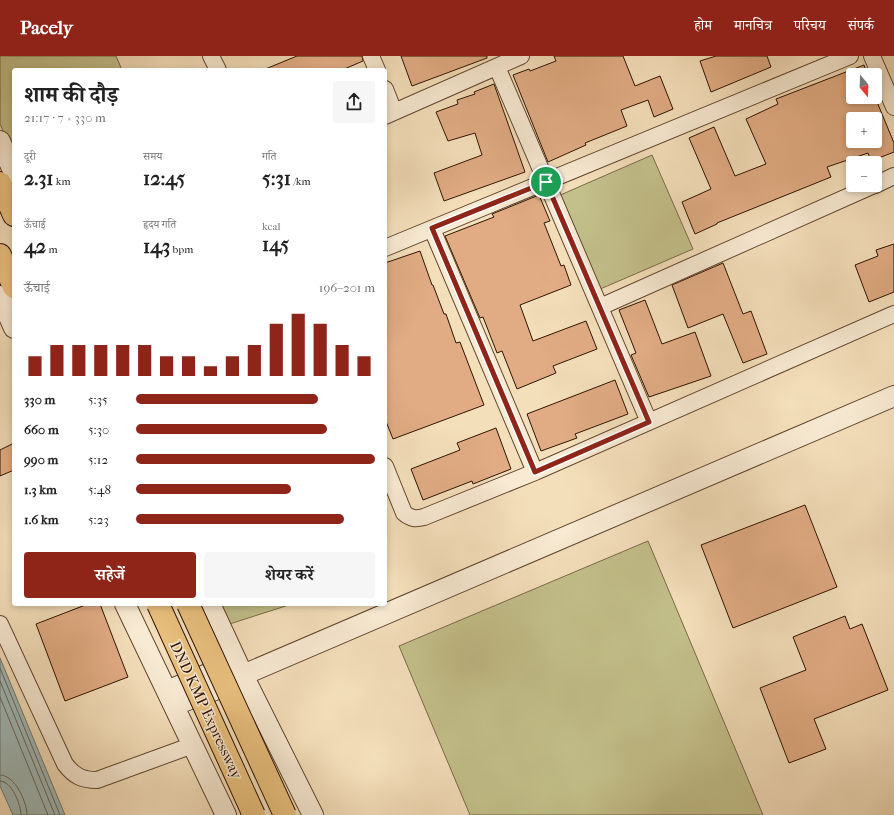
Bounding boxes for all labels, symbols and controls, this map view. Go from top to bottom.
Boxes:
text: Pacely [20,17,73,39]
text: होम [694,17,712,34]
text: मानचित्र [734,17,772,34]
text: परिचय [794,17,826,34]
text: संपर्क [848,17,874,34]
north arrow [846,68,882,104]
map controls [846,68,882,192]
button: share [333,81,375,123]
text: शाम की दौड़ [24,82,118,108]
text: 21:17 · 7 × 330 m [24,110,106,125]
button: + [846,112,882,148]
text: दूरी [24,150,36,163]
text: समय [143,150,162,163]
text: गति [262,150,276,163]
button: − [846,156,882,192]
pin [529,165,563,199]
text: 2.31 [24,167,53,190]
text: 12:45 [143,167,185,190]
text: 5:31 [262,167,291,190]
icon: arrive [535,171,557,193]
text: km [53,175,71,188]
text: /km [291,175,311,188]
text: ऊँचाई [24,218,46,231]
text: हृदय गति [143,218,176,231]
text: kcal [262,220,281,233]
text: 145 [262,233,289,256]
text: 42 [24,235,46,258]
text: 143 [143,235,170,258]
text: m [46,243,58,256]
text: bpm [170,243,193,256]
text: ऊँचाई [24,280,50,295]
text: 196–201 m [319,280,375,295]
text: 330 m [24,392,55,407]
text: 5:35 [88,392,108,407]
text: 660 m [24,422,59,437]
text: 5:30 [88,422,109,437]
text: 990 m [24,452,58,467]
text: 5:12 [88,452,108,467]
text: 1.3 km [24,482,57,497]
text: 5:48 [88,482,111,497]
text: 1.6 km [24,512,58,527]
text: 5:23 [88,512,109,527]
button: सहेजें [24,552,196,598]
button: शेयर करें [204,552,375,598]
street label: DND KMP Expressway [166,638,246,783]

